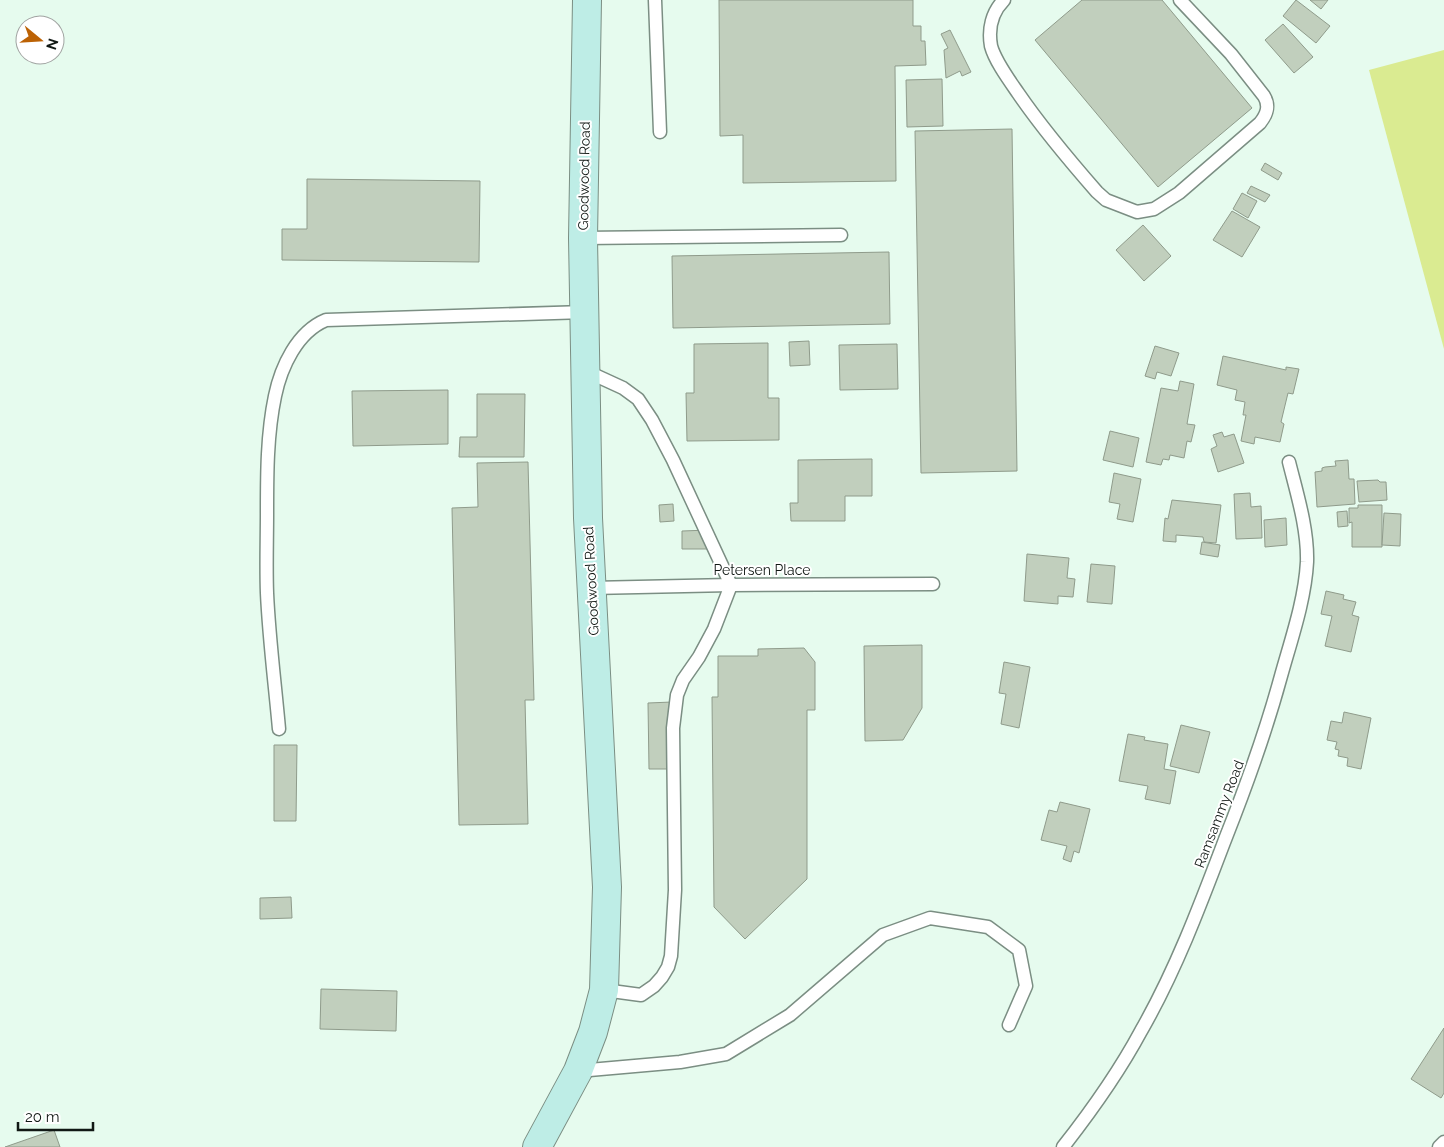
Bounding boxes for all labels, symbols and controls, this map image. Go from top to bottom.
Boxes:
north arrow [15,15,65,65]
text: N [43,36,62,52]
street label: Goodwood Road [575,121,593,231]
street label: Goodwood Road [580,526,602,636]
street label: Petersen Place [713,562,811,578]
street label: Ramsammy Road [1191,758,1247,870]
scale bar [18,1100,92,1132]
text: 20 m [25,1108,60,1126]

